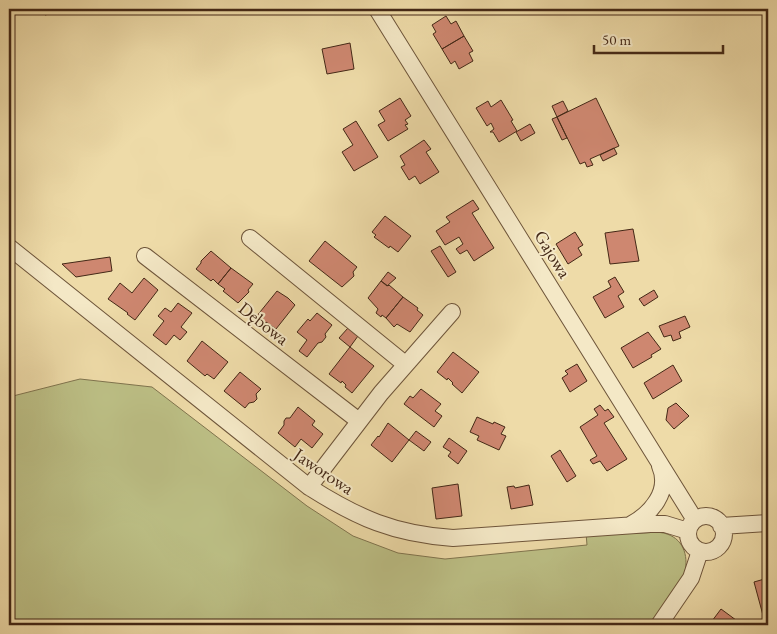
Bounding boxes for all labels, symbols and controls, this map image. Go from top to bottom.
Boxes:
scale bar [594,22,723,54]
text: 50 m [602,30,631,49]
street label: Gajowa [529,226,577,283]
street label: Dębowa [234,296,294,350]
street label: Jaworowa [288,441,359,500]

